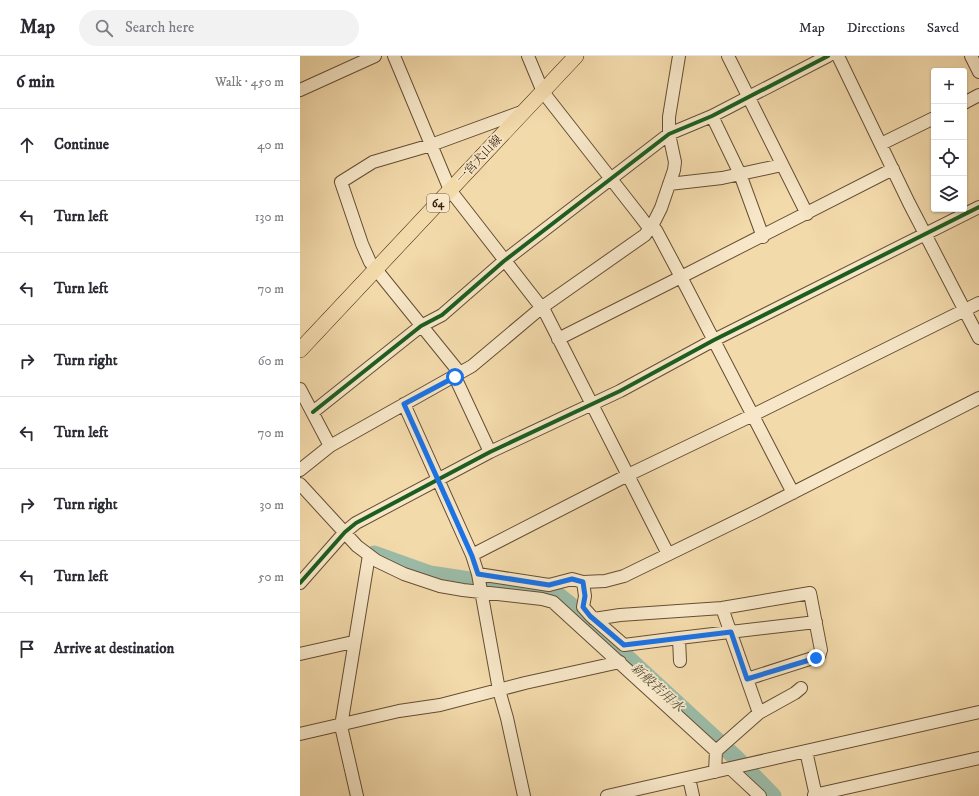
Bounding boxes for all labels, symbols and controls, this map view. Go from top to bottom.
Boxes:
search box [79,10,359,46]
text: Map [20,16,55,39]
icon: search [93,17,115,39]
text: Search here [125,18,194,37]
text: Map [799,19,825,37]
text: Directions [847,19,905,37]
text: Saved [927,19,959,37]
map controls [931,68,967,212]
button: + [931,68,967,104]
text: 6 min [16,71,55,93]
text: Walk · 450 m [215,74,284,90]
button: − [931,104,967,140]
street label: 一宮犬山線 [453,132,505,186]
icon: ahead [16,134,38,156]
text: Continue [54,135,109,154]
text: 40 m [257,137,284,153]
button: locate [931,140,967,176]
button: layers [931,176,967,212]
road number: 64 [427,194,449,212]
icon: left [16,206,38,228]
text: Turn left [54,207,108,226]
text: 130 m [255,209,284,225]
icon: left [16,278,38,300]
text: Turn left [54,279,108,298]
text: 70 m [258,281,284,297]
icon: right [16,350,38,372]
text: Turn right [54,351,117,370]
text: 60 m [258,353,284,369]
route start [446,368,464,386]
icon: left [16,422,38,444]
text: Turn left [54,423,108,442]
text: 70 m [258,425,284,441]
icon: right [16,494,38,516]
text: Turn right [54,495,117,514]
text: 30 m [260,497,284,513]
icon: left [16,566,38,588]
text: Turn left [54,567,108,586]
text: 50 m [258,569,284,585]
icon: arrive [16,638,38,660]
text: Arrive at destination [54,639,174,658]
route end [807,649,825,667]
water label: 新般若用水 [628,660,688,717]

